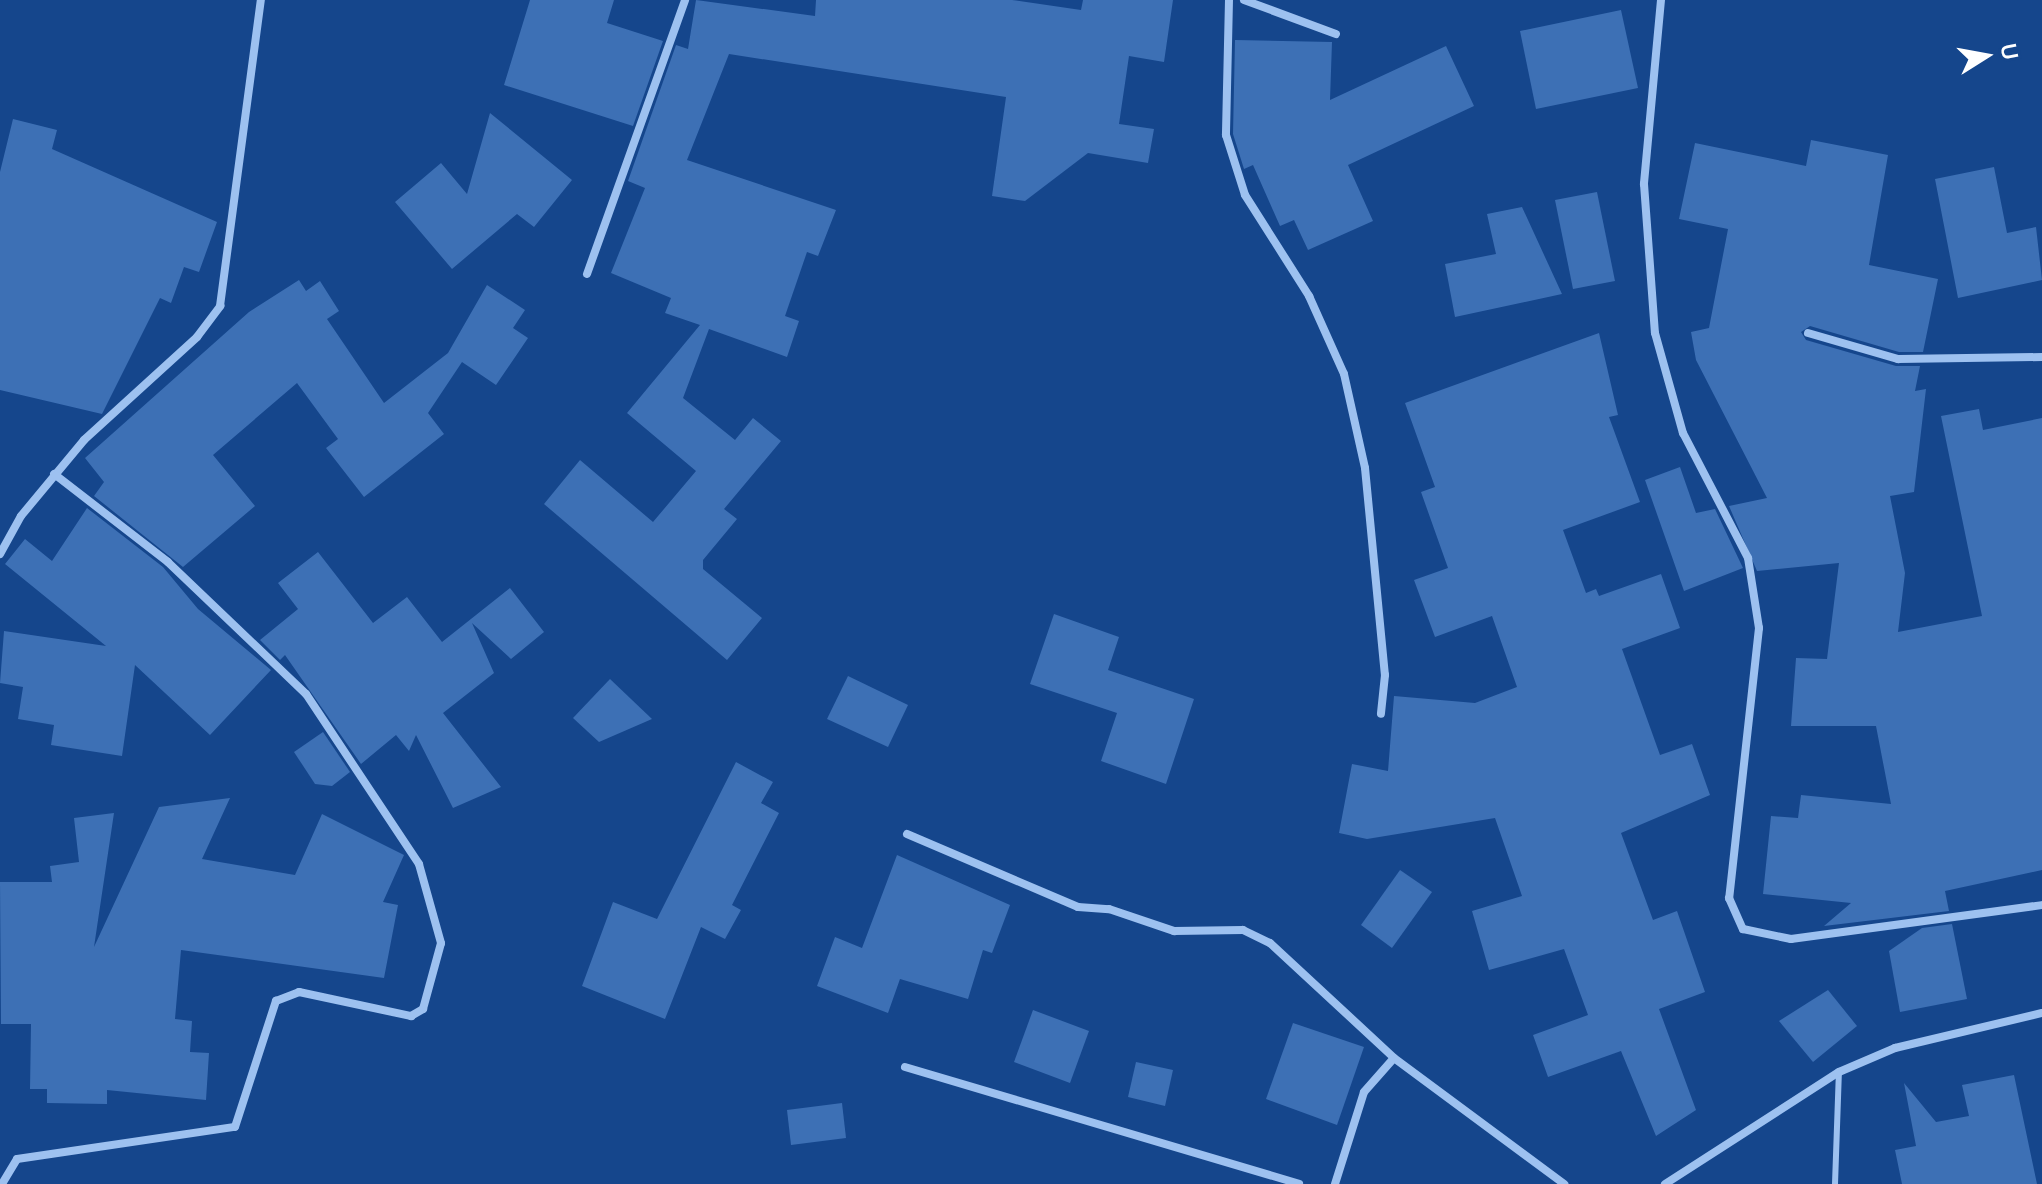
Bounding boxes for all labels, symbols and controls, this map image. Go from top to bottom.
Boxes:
north arrow [1946,16,2026,96]
text: U [1994,41,2025,62]

